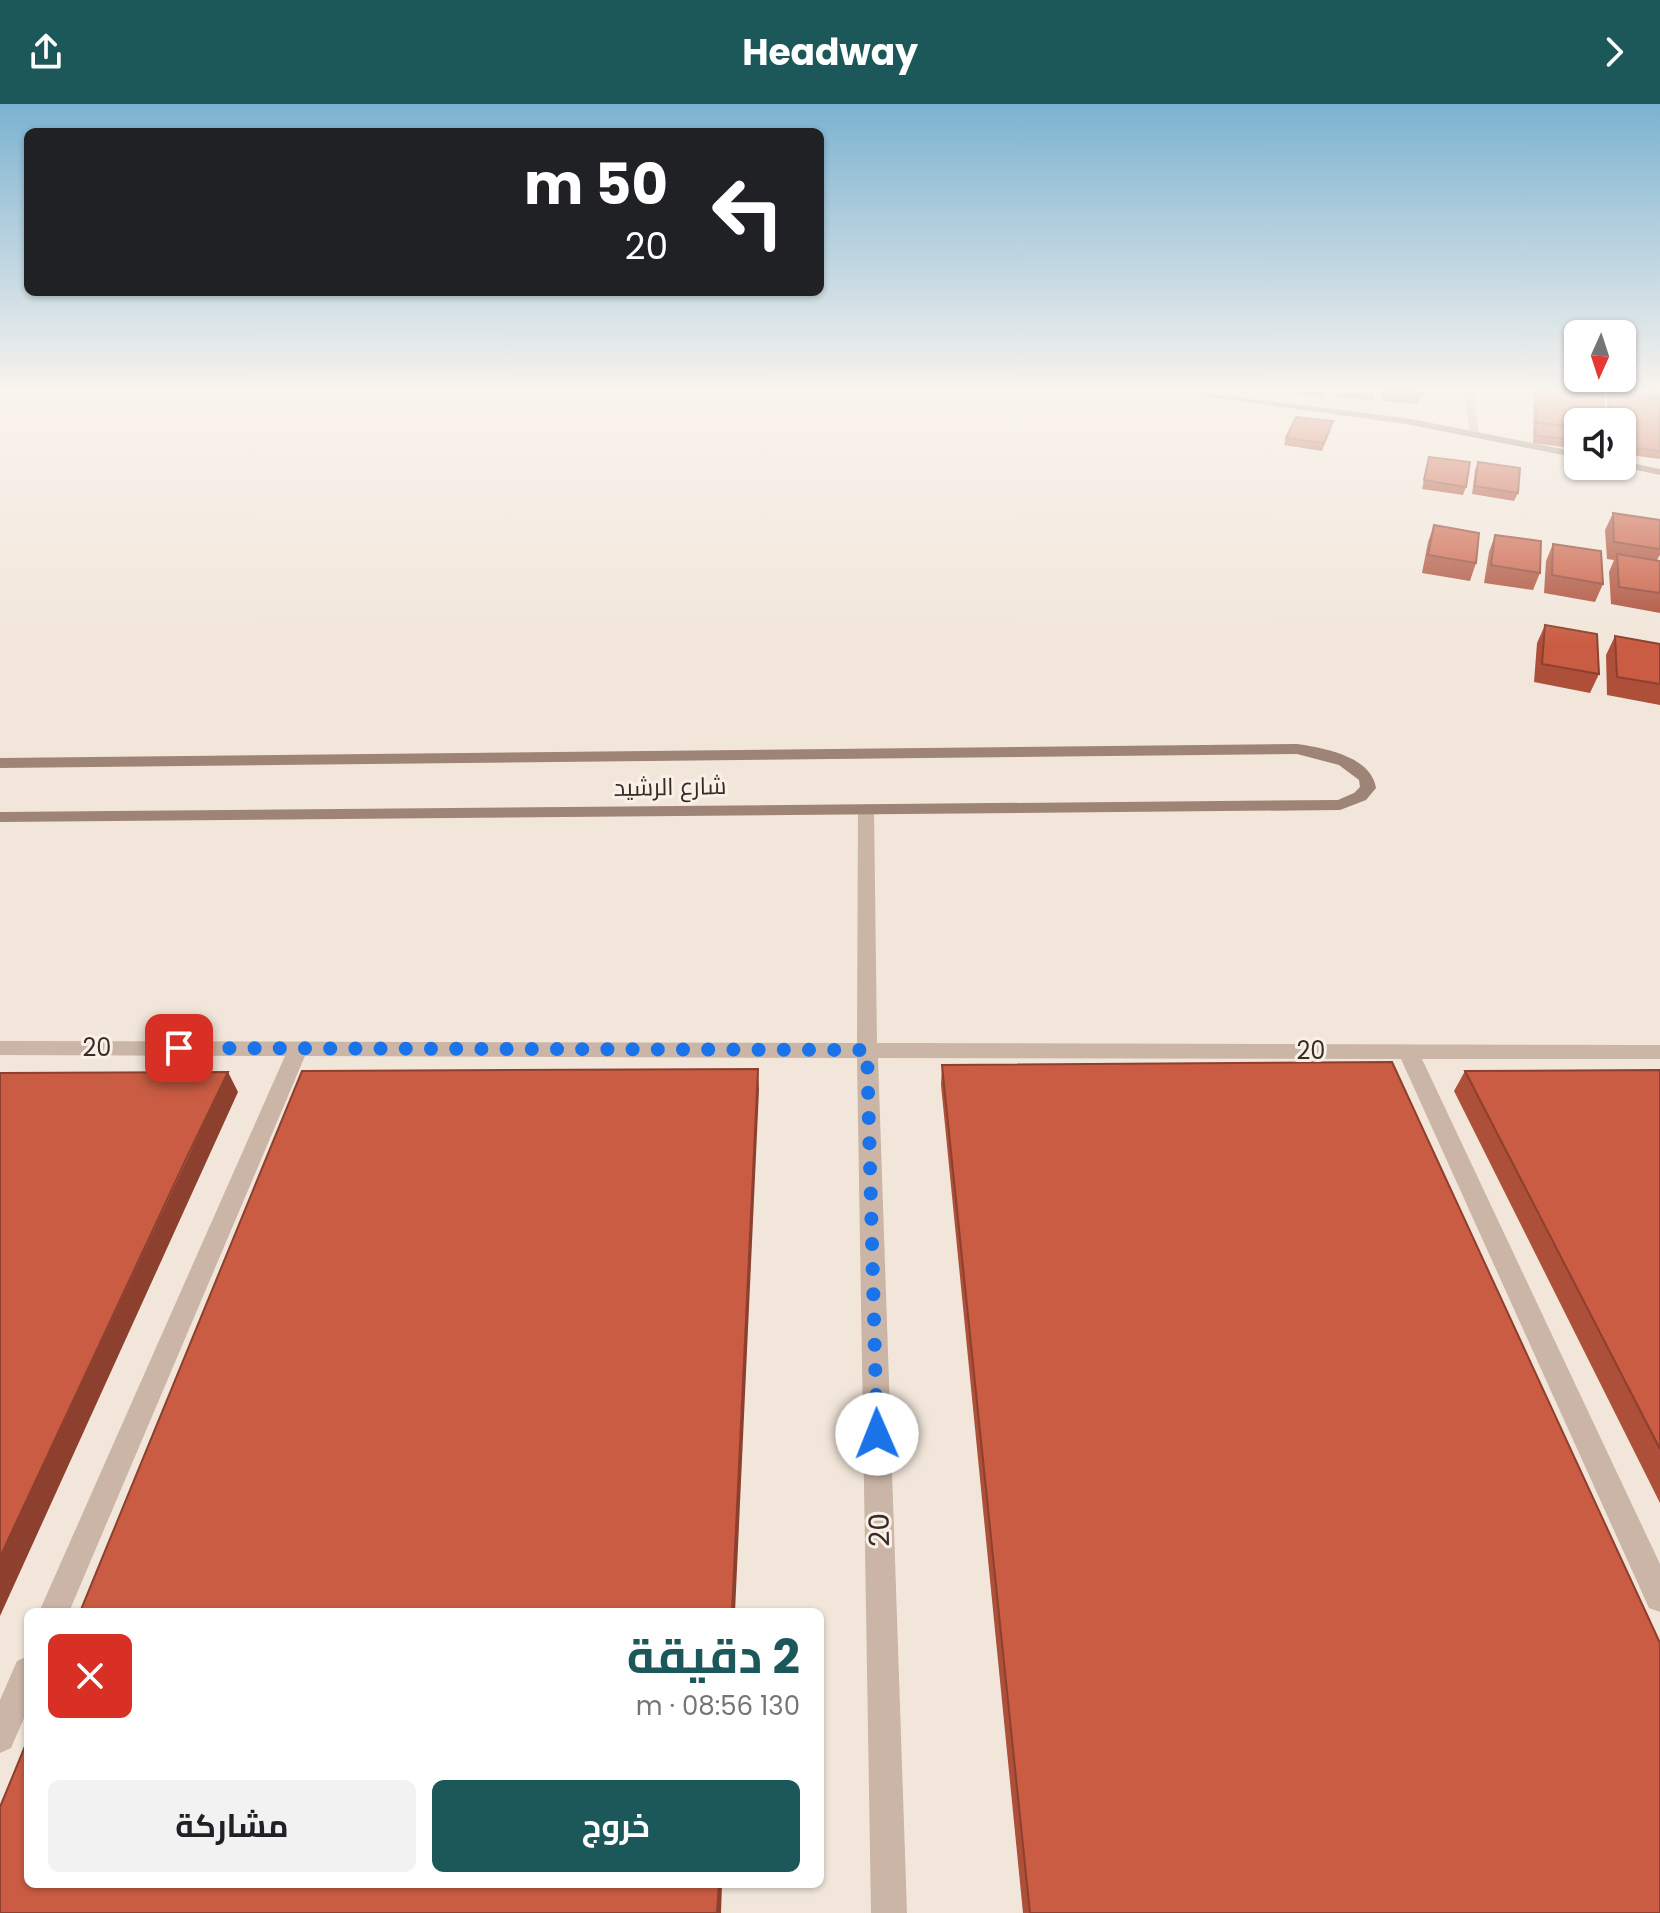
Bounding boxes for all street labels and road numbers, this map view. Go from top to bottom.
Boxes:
street label: شارع الرشيد [613,769,727,804]
street label: 20 [83,1031,111,1064]
street label: 20 [1297,1034,1325,1067]
street label: 20 [860,1513,899,1547]

